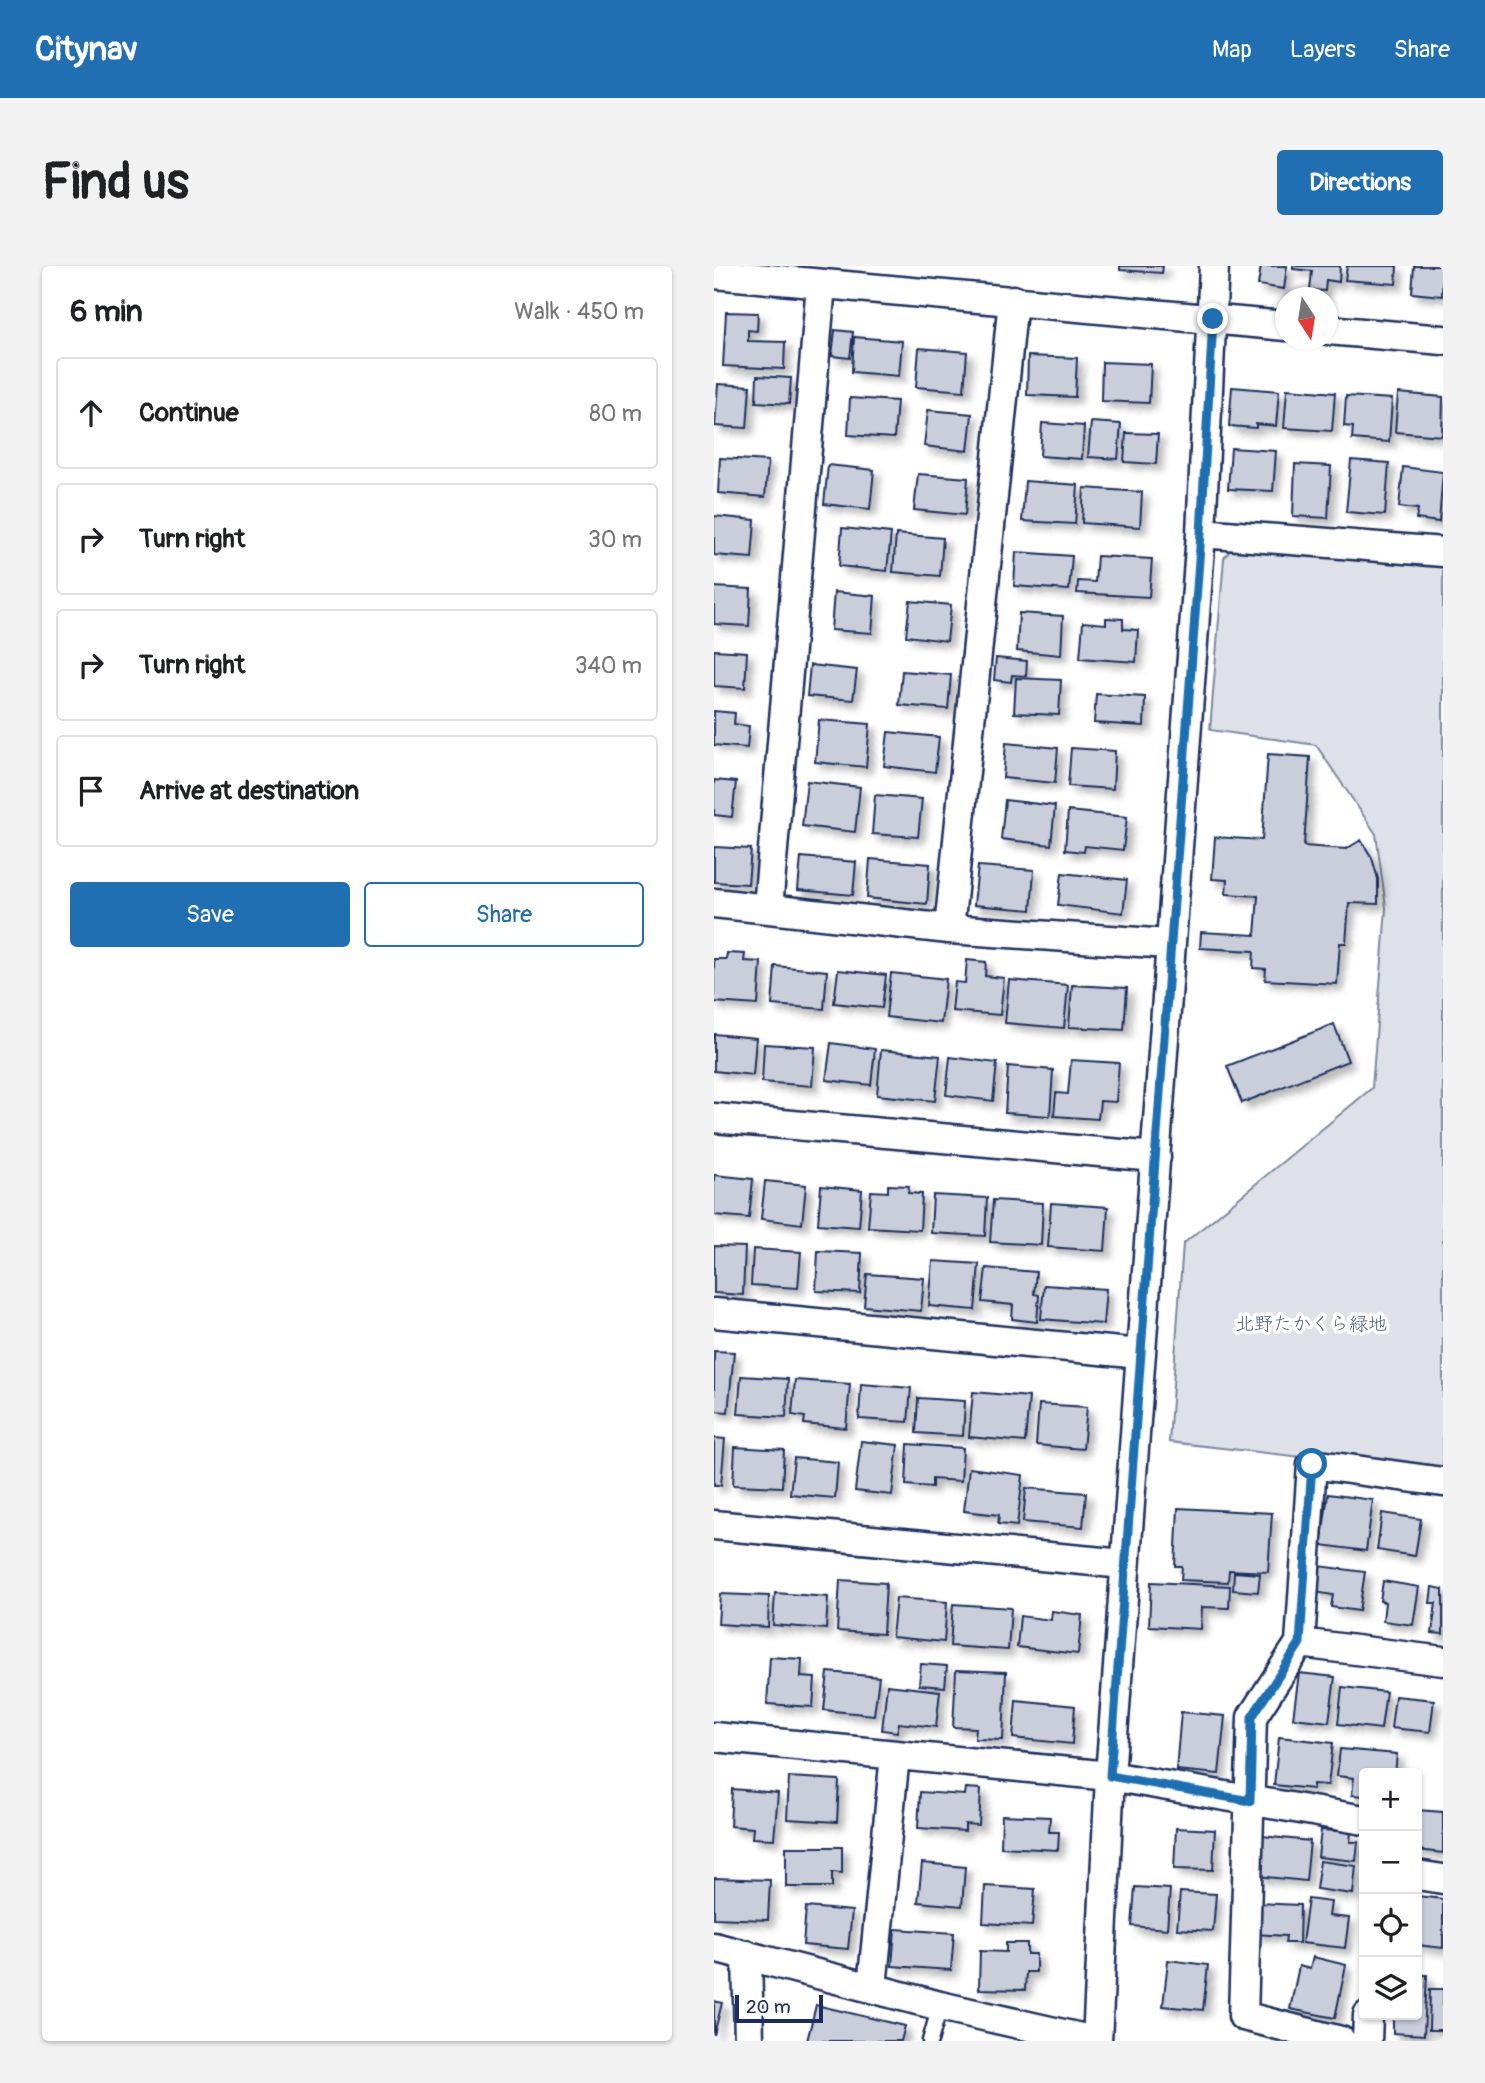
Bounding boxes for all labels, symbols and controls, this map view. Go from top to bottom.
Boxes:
text: Citynav [35,29,138,70]
text: Map [1212,35,1252,64]
text: Layers [1290,35,1356,64]
text: Share [1394,35,1450,64]
button: Directions [1277,150,1443,215]
text: Find us [42,152,189,213]
north arrow [1275,287,1338,350]
text: 6 min [70,293,143,330]
text: Walk · 450 m [514,297,644,326]
route end [1197,303,1228,334]
icon: ahead [72,394,110,432]
text: Continue [139,397,239,429]
text: 80 m [589,399,642,428]
icon: right [72,520,110,558]
text: Turn right [139,523,245,555]
text: 30 m [588,525,642,554]
icon: right [72,646,110,684]
text: Turn right [139,649,245,681]
text: 340 m [575,651,642,680]
icon: arrive [72,772,110,810]
text: Arrive at destination [139,775,359,807]
button: Save [70,882,350,947]
button: Share [364,882,644,947]
park label: 北野たかくら緑地 [1235,1312,1387,1336]
route start [1296,1448,1327,1479]
map controls [1359,1768,1422,2020]
button: + [1359,1768,1422,1831]
button: − [1359,1831,1422,1894]
button: locate [1359,1894,1422,1957]
button: layers [1359,1957,1422,2020]
scale bar [735,1992,822,2024]
text: 20 m [746,1995,791,2019]

